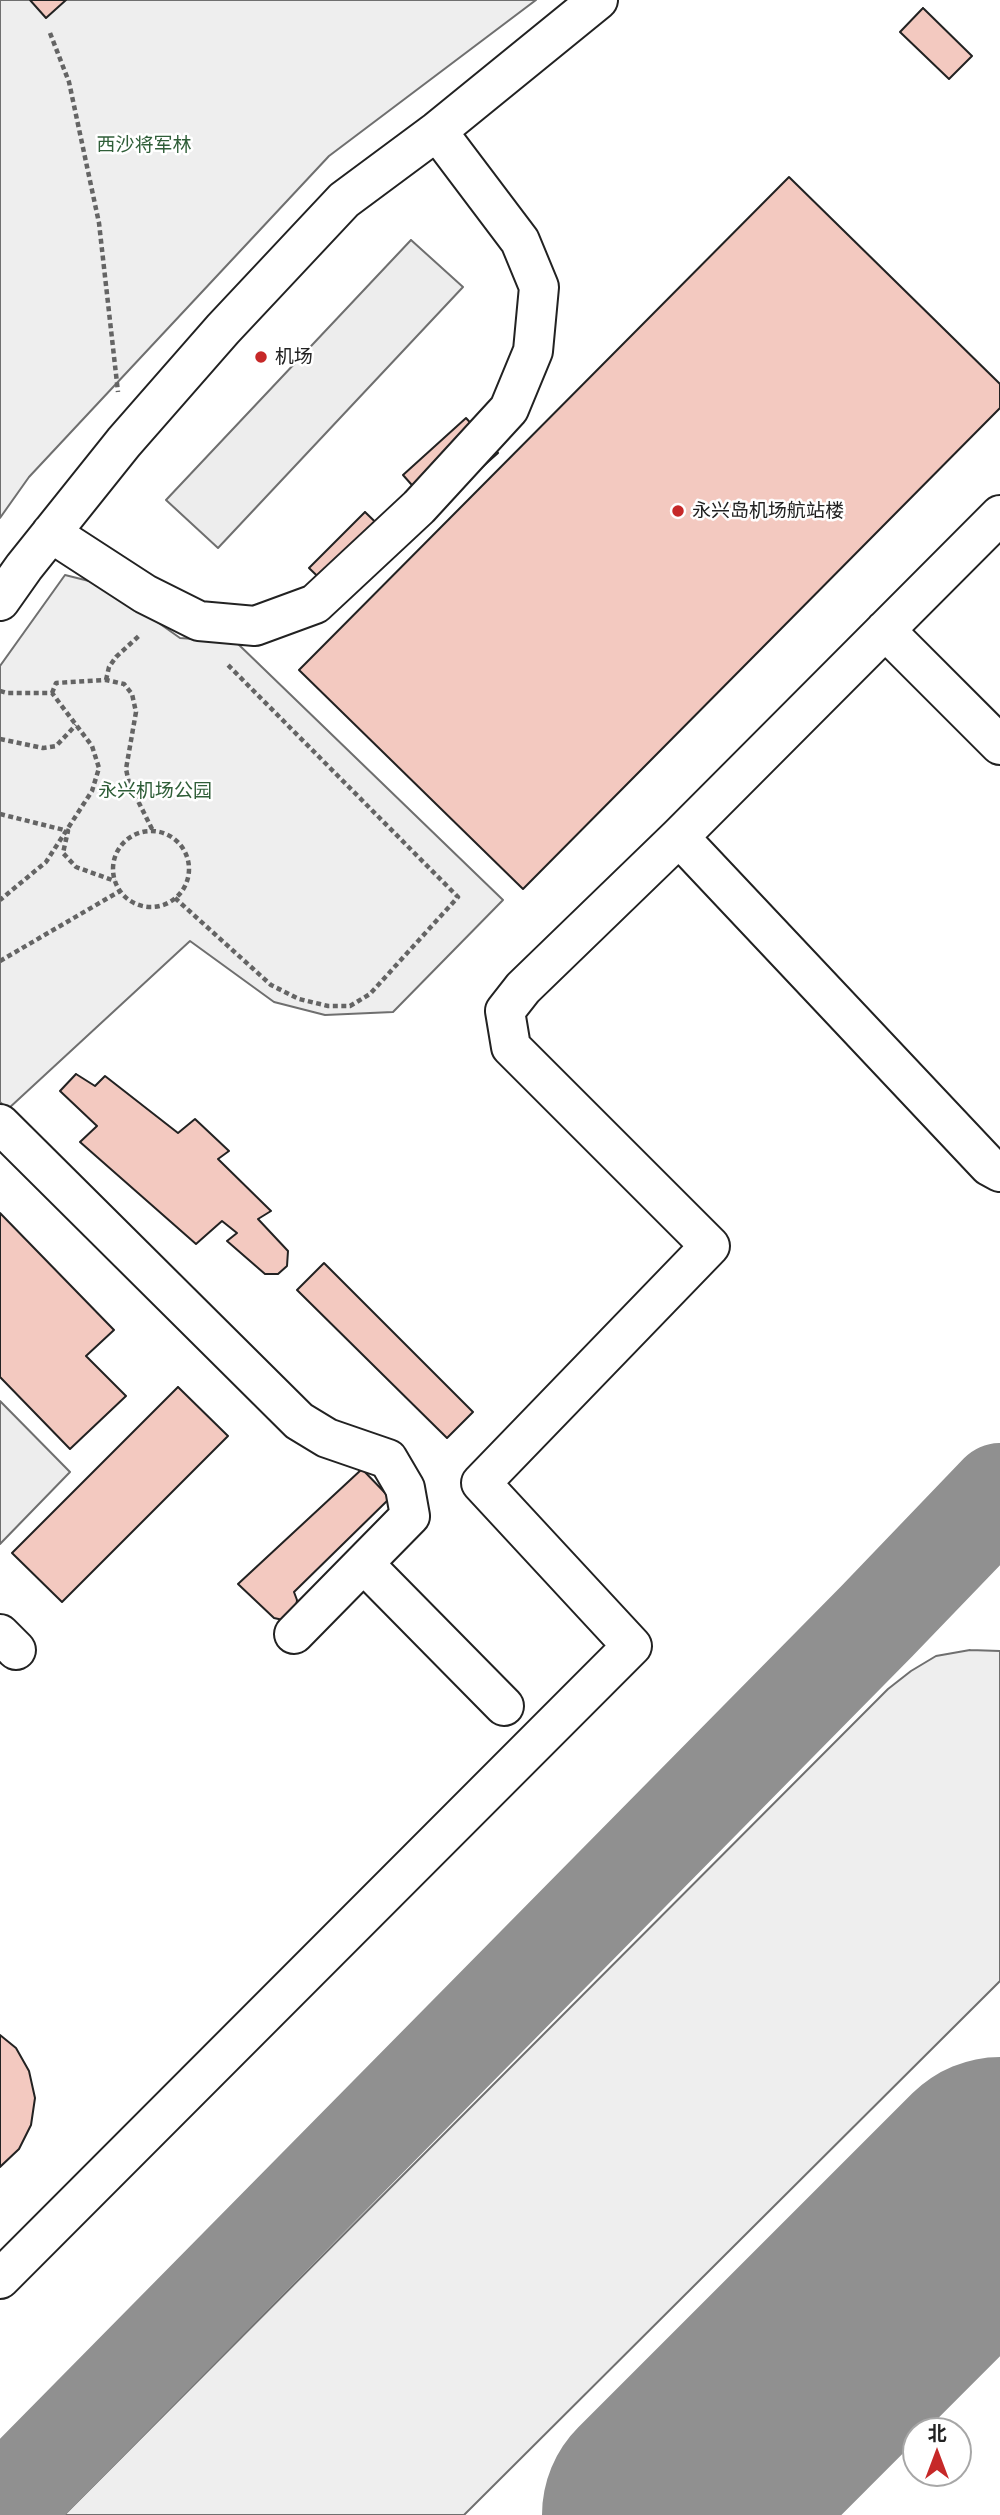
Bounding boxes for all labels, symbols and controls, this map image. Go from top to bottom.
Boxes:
park label: 西沙将军林 [97,134,191,156]
place label: 机场 [275,346,313,368]
marker: 机场 [253,349,269,365]
place label: 永兴岛机场航站楼 [692,500,844,522]
marker: 永兴岛机场航站楼 [670,503,686,519]
park label: 永兴机场公园 [98,780,212,802]
north arrow [902,2417,972,2487]
text: 北 [927,2422,947,2444]

